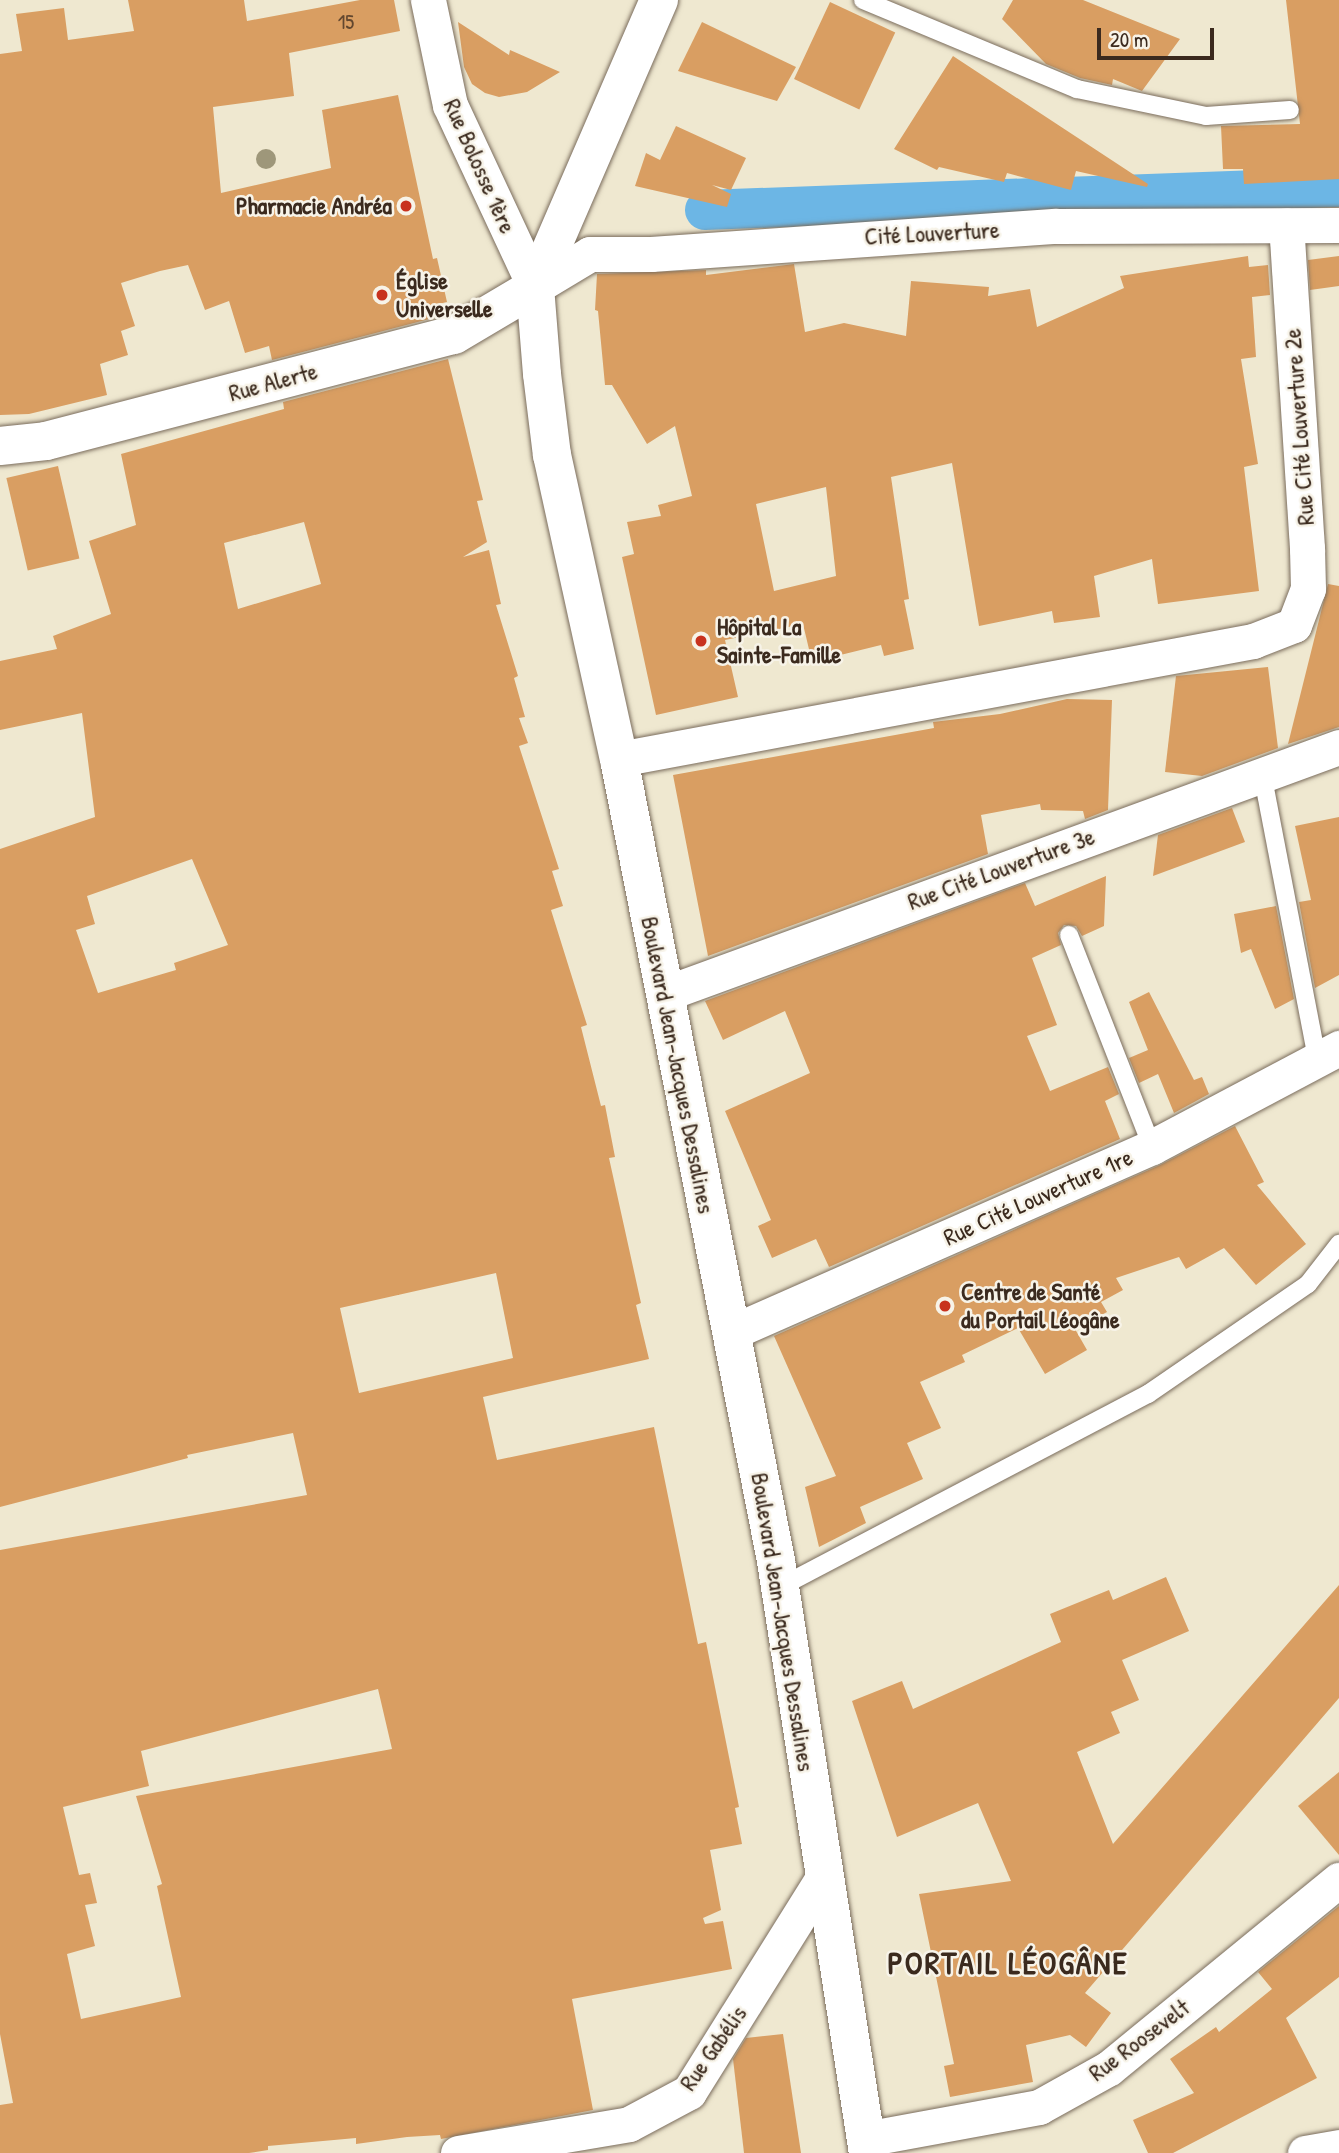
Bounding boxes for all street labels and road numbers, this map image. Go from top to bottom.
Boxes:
street label: Rue Bolosse 1ère [438,94,522,238]
street label: Cité Louverture [864,215,1000,251]
street label: Rue Cité Louverture 2e [1278,328,1320,526]
street label: Rue Alerte [226,356,320,408]
street label: Rue Cité Louverture 3e [904,822,1098,916]
street label: Boulevard Jean-Jacques Dessalines [635,914,721,1216]
street label: Rue Cité Louverture 1re [939,1142,1137,1252]
street label: Boulevard Jean-Jacques Dessalines [745,1471,821,1773]
street label: Rue Roosevelt [1083,1993,1195,2087]
street label: Rue Gabélis [673,2000,753,2096]

